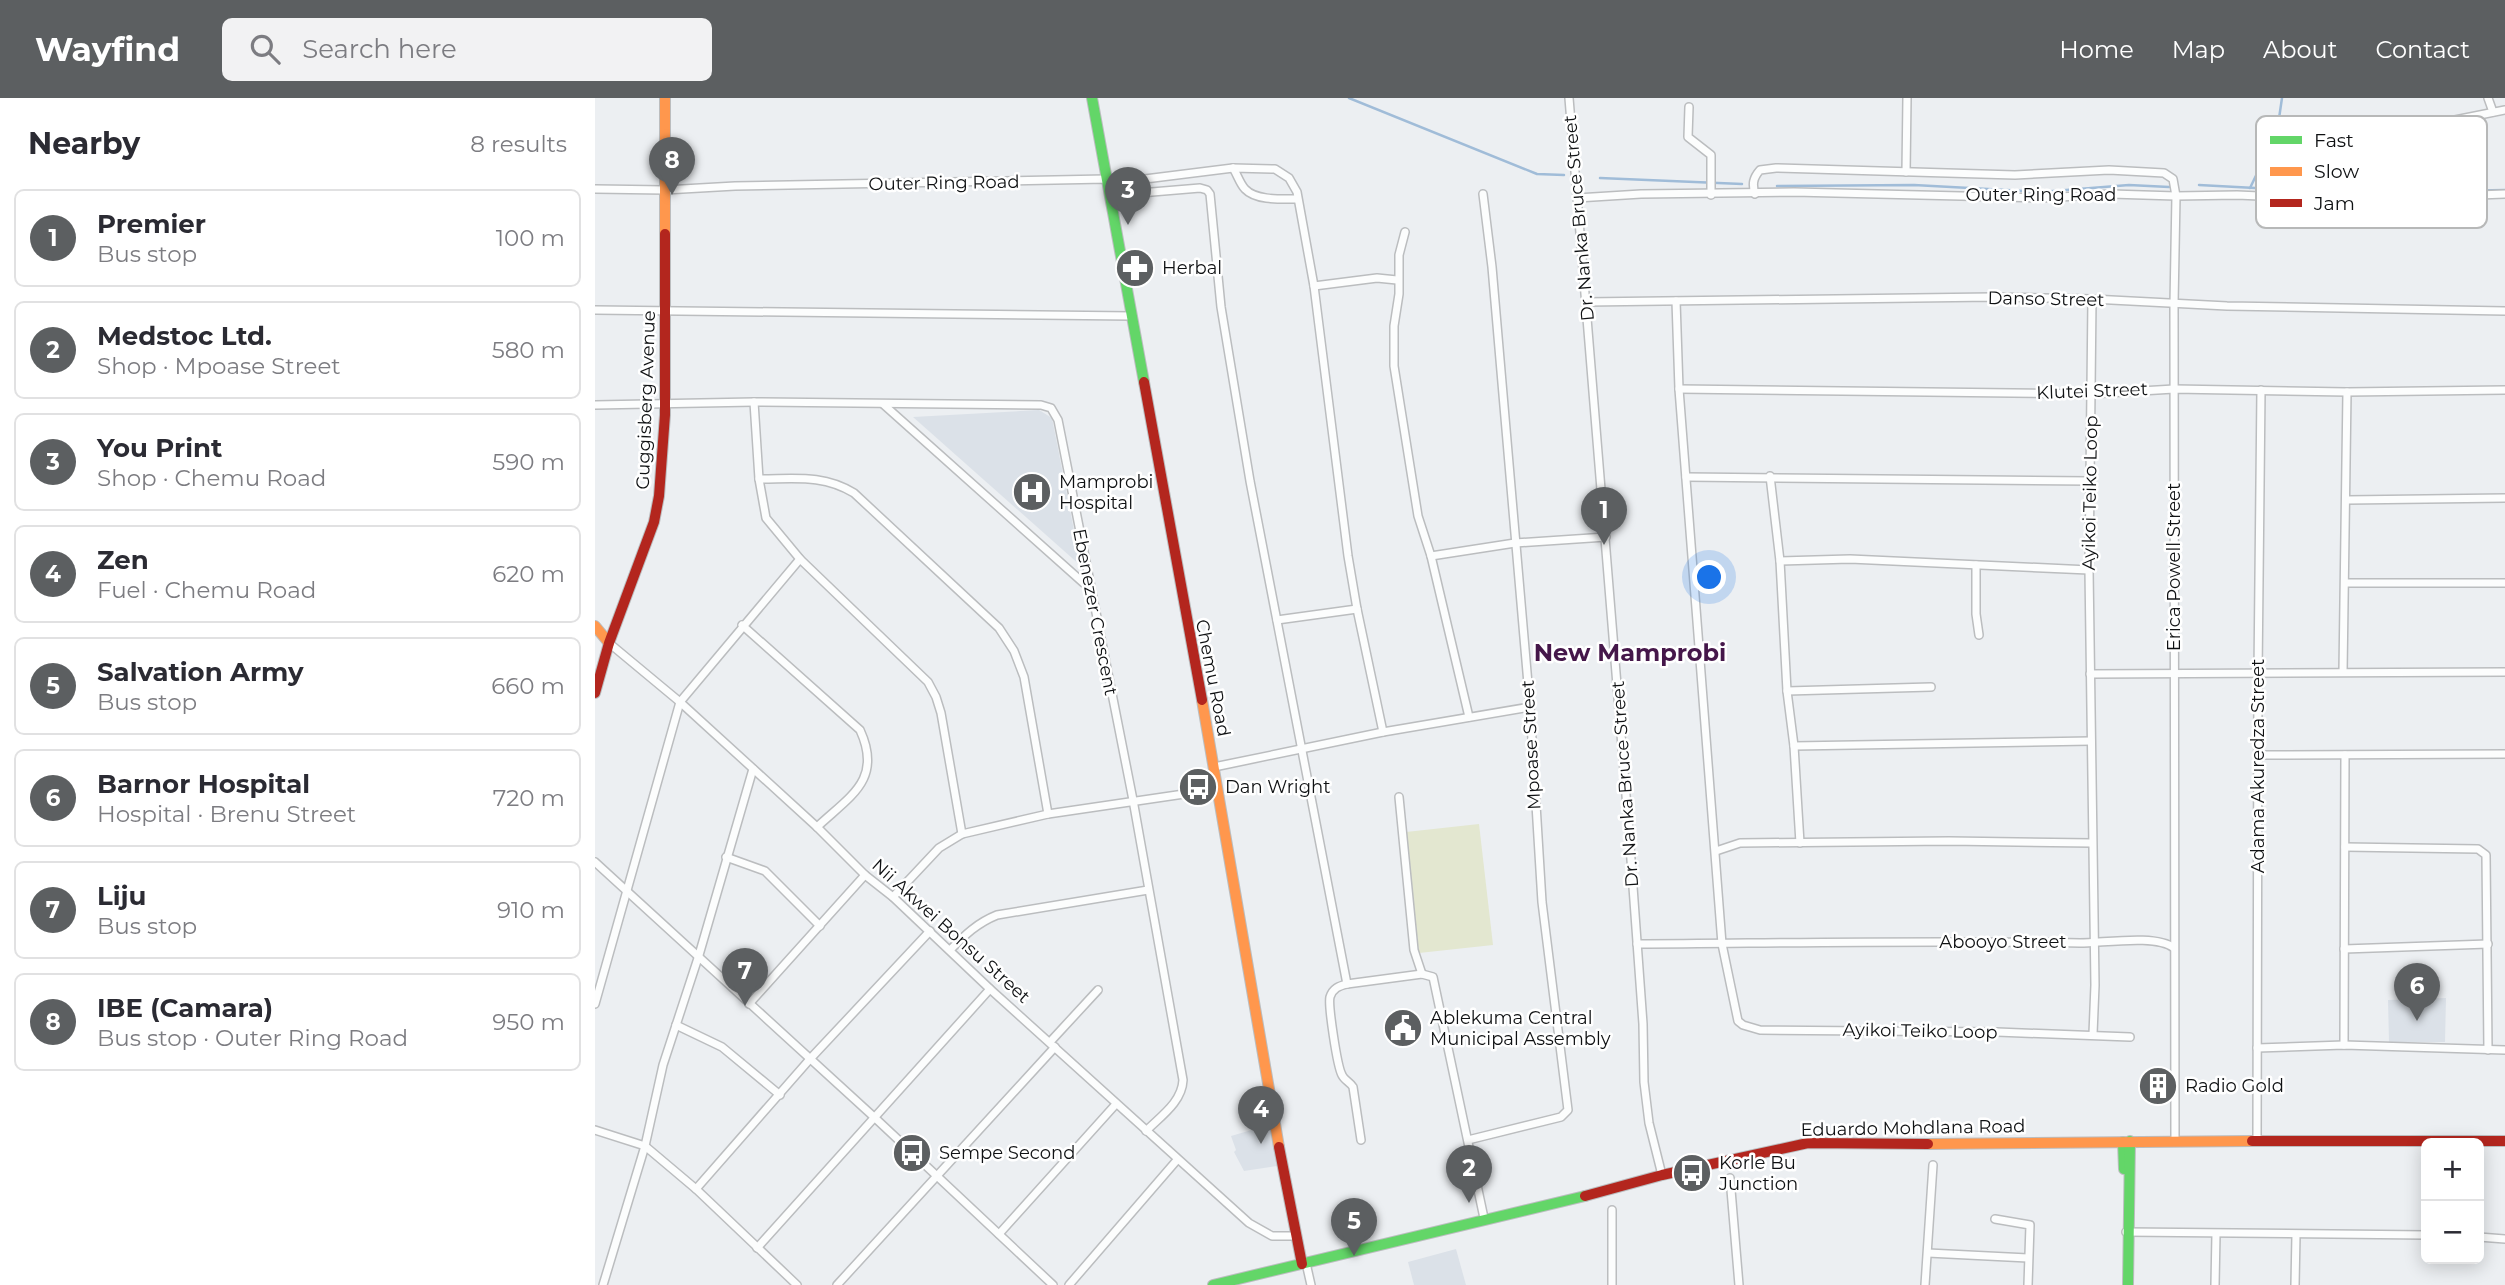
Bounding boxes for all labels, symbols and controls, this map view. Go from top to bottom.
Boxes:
search box [222,18,712,81]
text: Wayfind [35,29,180,69]
icon: search [246,30,284,68]
text: Search here [302,33,457,65]
text: Home [2059,35,2134,64]
text: Map [2172,35,2225,64]
text: About [2263,35,2337,64]
text: Contact [2375,35,2470,64]
street label: Dr. Nanka Bruce Street [1559,114,1599,322]
legend [2256,116,2487,228]
text: Nearby [28,125,140,162]
text: Fast [2314,129,2354,152]
text: 8 results [470,130,567,158]
pin: 8 [649,137,695,195]
text: Slow [2314,160,2359,183]
pin: 3 [1105,167,1151,225]
street label: Outer Ring Road [868,171,1020,195]
street label: Outer Ring Road [1965,184,2117,206]
text: Jam [2313,192,2355,215]
text: Premier [97,208,206,240]
text: 1 [48,224,58,252]
text: 100 m [496,224,565,252]
text: Bus stop [97,240,197,268]
pharmacy icon: Herbal [1114,247,1156,289]
place label: Herbal [1162,257,1222,279]
street label: Danso Street [1987,287,2105,311]
street label: Guggisberg Avenue [632,310,660,490]
text: Medstoc Ltd. [97,320,272,352]
text: 2 [46,336,60,364]
text: 580 m [492,336,565,364]
text: Shop · Mpoase Street [97,352,341,380]
street label: Klutei Street [2036,378,2148,404]
street label: Ayikoi Teiko Loop [2078,415,2102,571]
text: You Print [97,432,222,464]
text: 3 [46,448,60,476]
text: 590 m [492,448,565,476]
text: Shop · Chemu Road [97,464,326,492]
hospital icon: Mamprobi Hospital [1011,471,1053,513]
place label: Mamprobi Hospital [1059,471,1153,514]
street label: Erica Powell Street [2163,483,2185,651]
pin: 1 [1581,487,1627,545]
street label: Ebenezer Crescent [1068,527,1122,697]
text: Zen [97,544,149,576]
text: 4 [45,560,61,588]
text: 620 m [492,560,565,588]
your location [1692,560,1726,594]
text: Fuel · Chemu Road [97,576,316,604]
street label: Chemu Road [1191,618,1235,738]
district label: New Mamprobi [1534,638,1726,667]
text: Salvation Army [97,656,304,688]
street label: Adama Akuredza Street [2247,659,2269,873]
text: 5 [46,672,60,700]
text: 660 m [491,672,565,700]
street label: Mpoase Street [1517,679,1545,811]
street label: Dr. Nanka Bruce Street [1607,680,1643,888]
text: Bus stop [97,688,197,716]
bus stop icon: Dan Wright [1177,766,1219,808]
text: Barnor Hospital [97,768,310,800]
place label: Dan Wright [1225,776,1330,798]
text: 6 [46,784,60,812]
text: 720 m [493,784,565,812]
text: Hospital · Brenu Street [97,800,356,828]
street label: Nii Akwei Bonsu Street [867,854,1035,1008]
text: Liju [97,880,146,912]
text: 7 [46,896,60,924]
text: 910 m [497,896,565,924]
text: Bus stop [97,912,197,940]
street label: Abooyo Street [1939,931,2067,953]
pin: 7 [722,948,768,1006]
pin: 6 [2394,963,2440,1021]
text: IBE (Camara) [97,992,273,1024]
public building icon: Ablekuma Central Municipal Assembly [1382,1007,1424,1049]
place label: Ablekuma Central Municipal Assembly [1430,1007,1611,1050]
text: 8 [45,1008,61,1036]
text: 950 m [492,1008,565,1036]
street label: Ayikoi Teiko Loop [1842,1019,1998,1043]
text: Bus stop · Outer Ring Road [97,1024,408,1052]
building icon: Radio Gold [2137,1065,2179,1107]
place label: Radio Gold [2185,1075,2284,1097]
pin: 4 [1238,1086,1284,1144]
street label: Eduardo Mohdlana Road [1800,1115,2026,1141]
bus stop icon: Sempe Second [891,1132,933,1174]
map controls [2421,1138,2484,1264]
button: + [2421,1138,2484,1201]
place label: Sempe Second [939,1142,1075,1164]
pin: 2 [1446,1145,1492,1203]
bus stop icon: Korle Bu Junction [1671,1152,1713,1194]
place label: Korle Bu Junction [1718,1152,1798,1195]
pin: 5 [1331,1198,1377,1256]
button: − [2421,1201,2484,1264]

